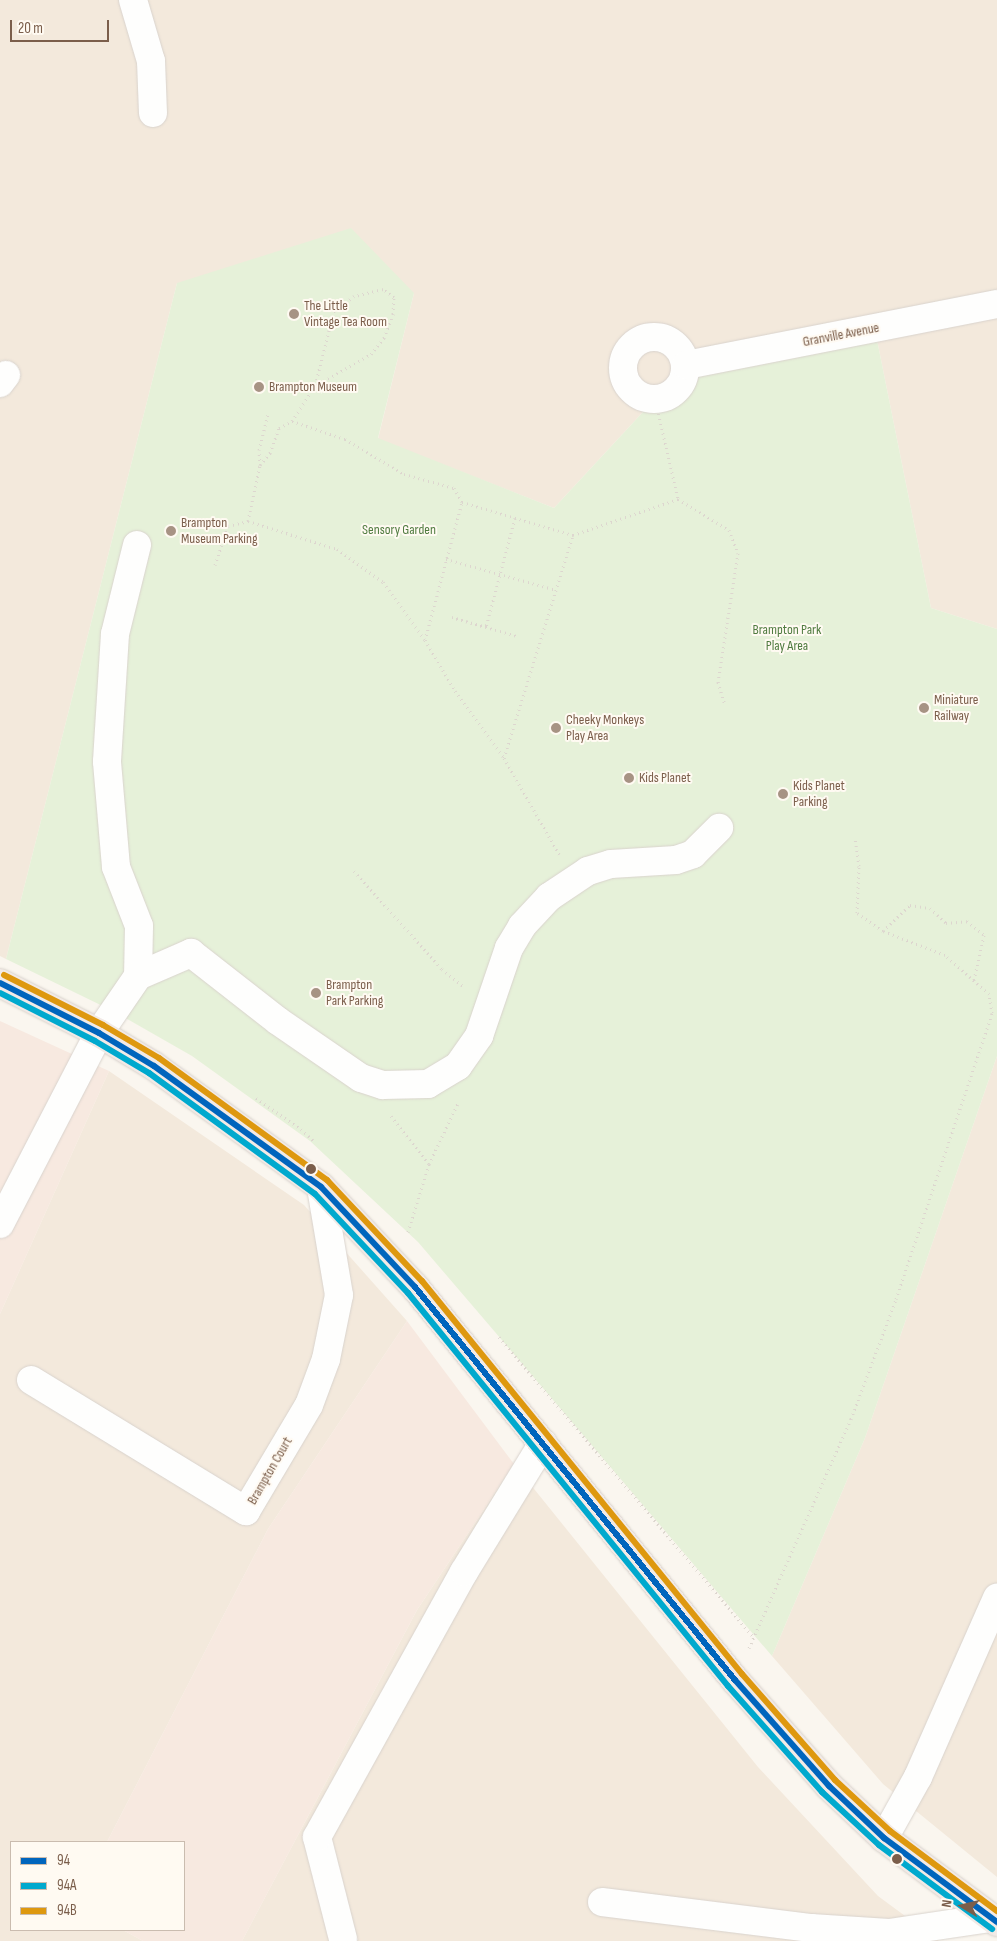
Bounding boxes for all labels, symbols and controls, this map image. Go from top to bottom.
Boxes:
scale bar [12,10,111,42]
text: 20 m [18,19,43,38]
place label: The Little Vintage Tea Room [304,298,387,331]
marker: The Little Vintage Tea Room [288,308,300,320]
street label: Granville Avenue [801,319,881,351]
place label: Brampton Museum [269,379,357,395]
marker: Brampton Museum [253,381,265,393]
place label: Brampton Museum Parking [181,515,258,548]
park label: Sensory Garden [362,522,436,538]
marker: Brampton Museum Parking [165,525,177,537]
park label: Brampton Park Play Area [753,622,821,654]
place label: Miniature Railway [934,692,978,724]
marker: Miniature Railway [918,702,930,714]
place label: Cheeky Monkeys Play Area [566,712,644,744]
marker: Cheeky Monkeys Play Area [550,722,562,734]
place label: Kids Planet [639,770,691,786]
marker: Kids Planet [623,772,635,784]
place label: Kids Planet Parking [793,778,845,810]
marker: Kids Planet Parking [777,788,789,800]
place label: Brampton Park Parking [326,977,383,1010]
marker: Brampton Park Parking [310,987,322,999]
unlabelled marker [306,1164,316,1174]
street label: Brampton Court [244,1434,296,1508]
legend [10,1841,185,1931]
text: 94 [57,1851,70,1870]
unlabelled marker [892,1854,902,1864]
text: 94A [57,1876,76,1895]
north arrow [937,1881,987,1931]
text: N [938,1899,956,1909]
text: 94B [57,1901,77,1920]

